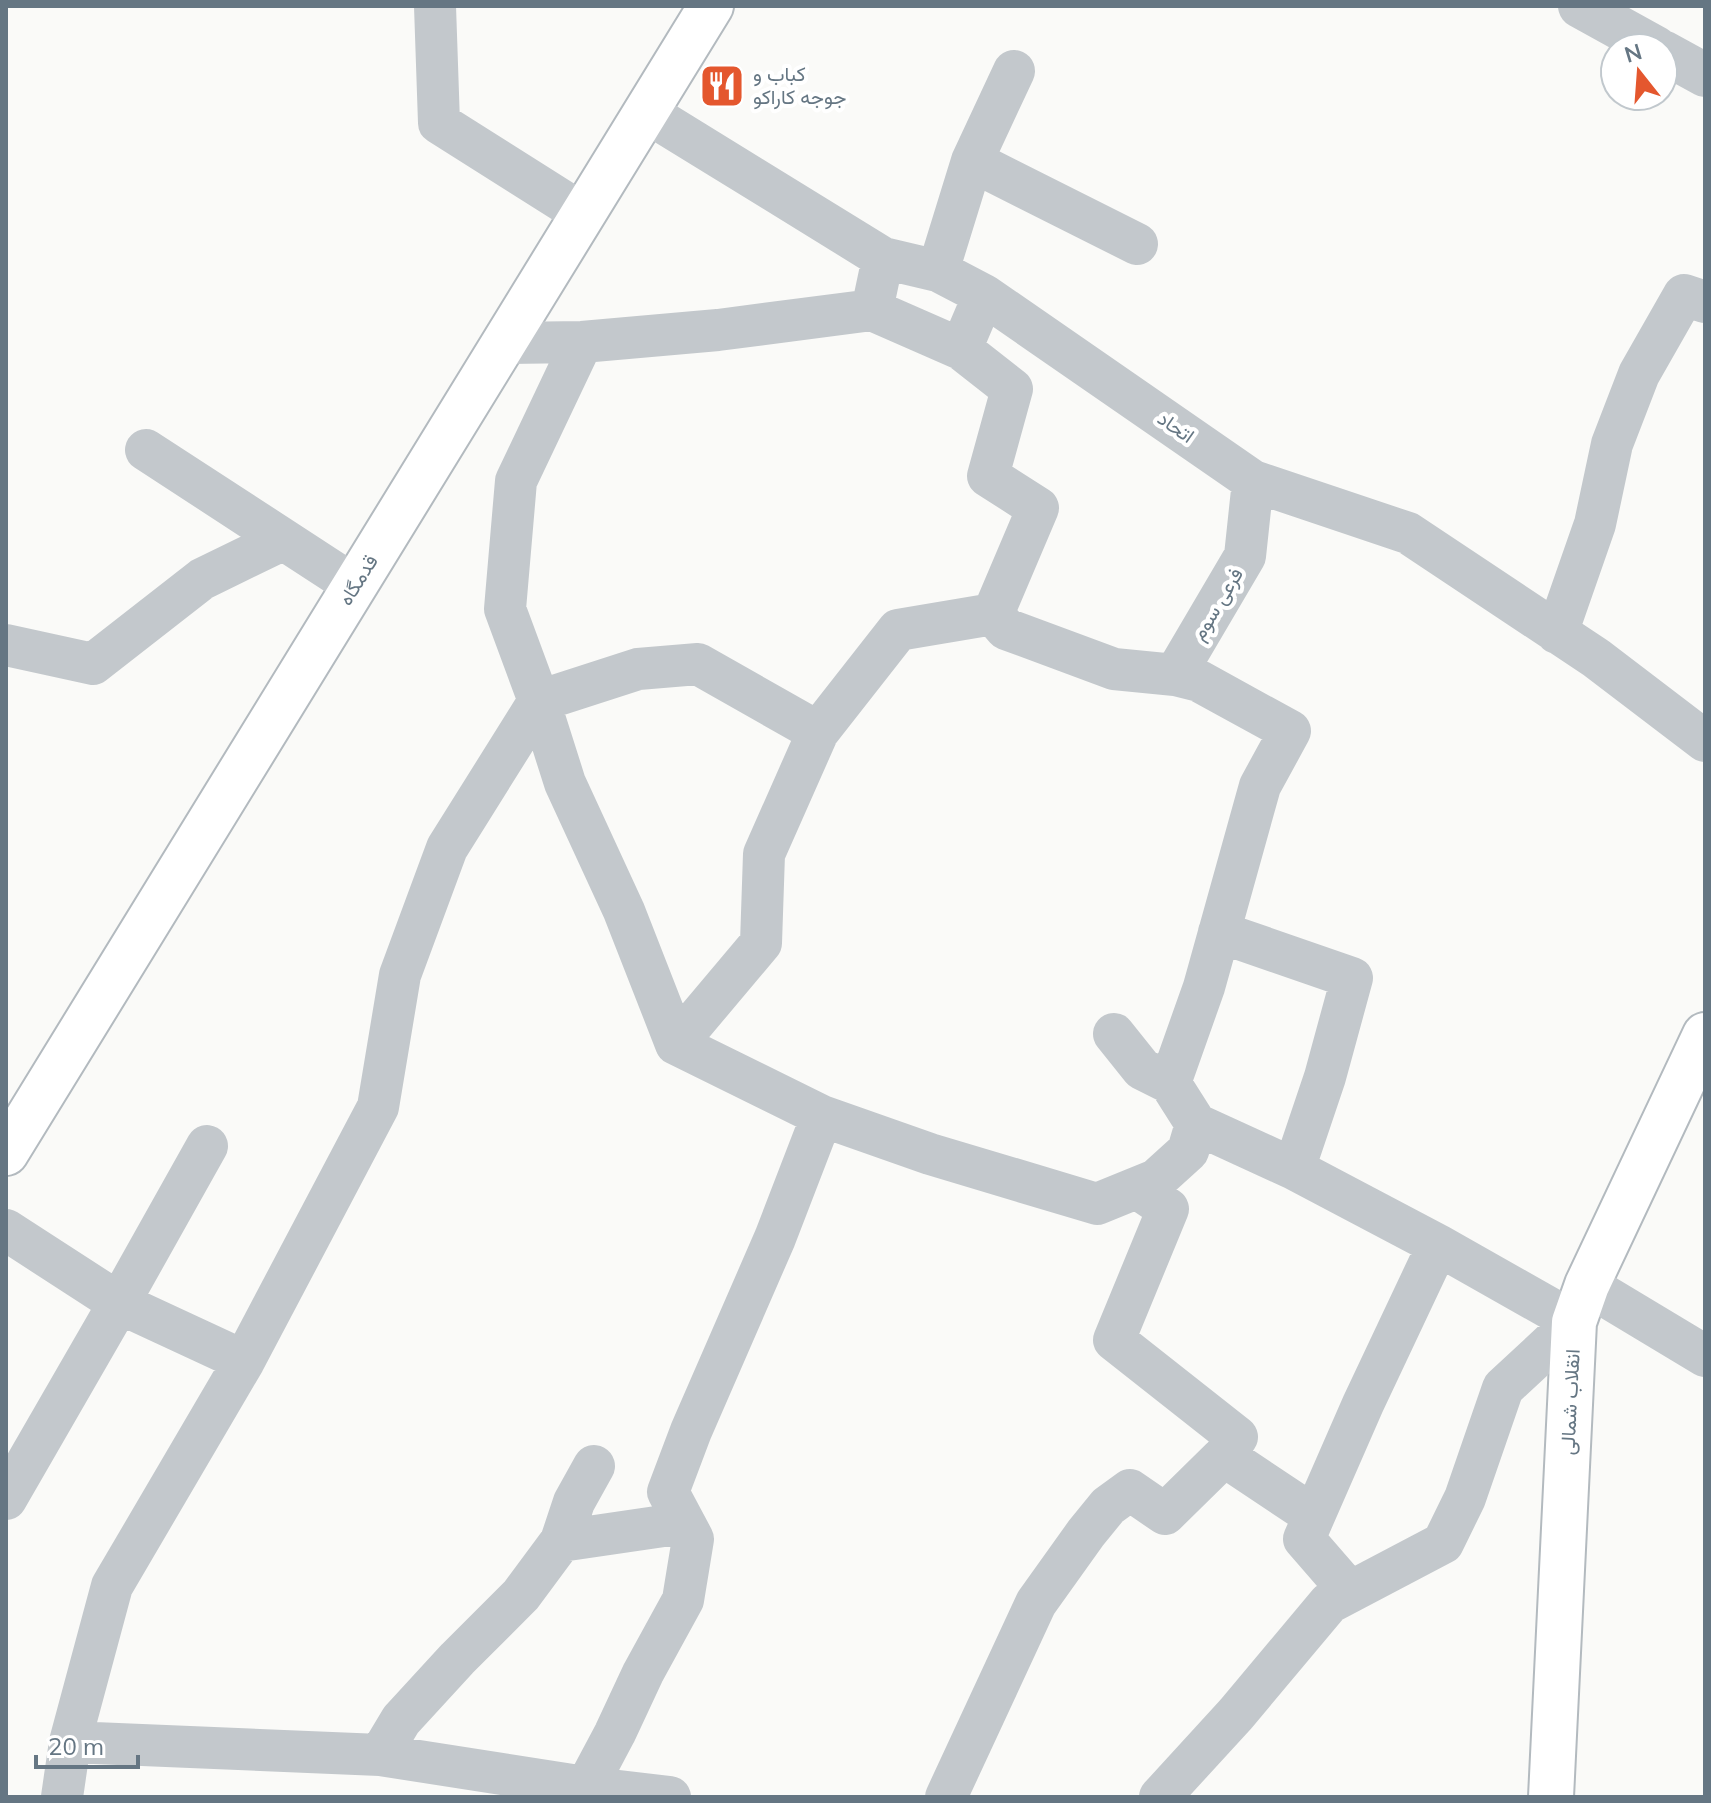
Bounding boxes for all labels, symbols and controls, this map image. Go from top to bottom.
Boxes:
north arrow [1599,32,1679,112]
text: N [1621,37,1645,69]
place label: کباب و جوجه کاراکو [753,61,846,110]
restaurant icon: کباب و جوجه کاراکو [698,62,746,110]
street label: اتحاد [1153,405,1200,448]
street label: قدمگاه [332,550,383,610]
street label: فرعی سوم [1185,563,1249,645]
street label: انقلاب شمالی [1554,1348,1585,1456]
scale bar [36,1719,138,1769]
text: 20 m [48,1731,104,1761]

